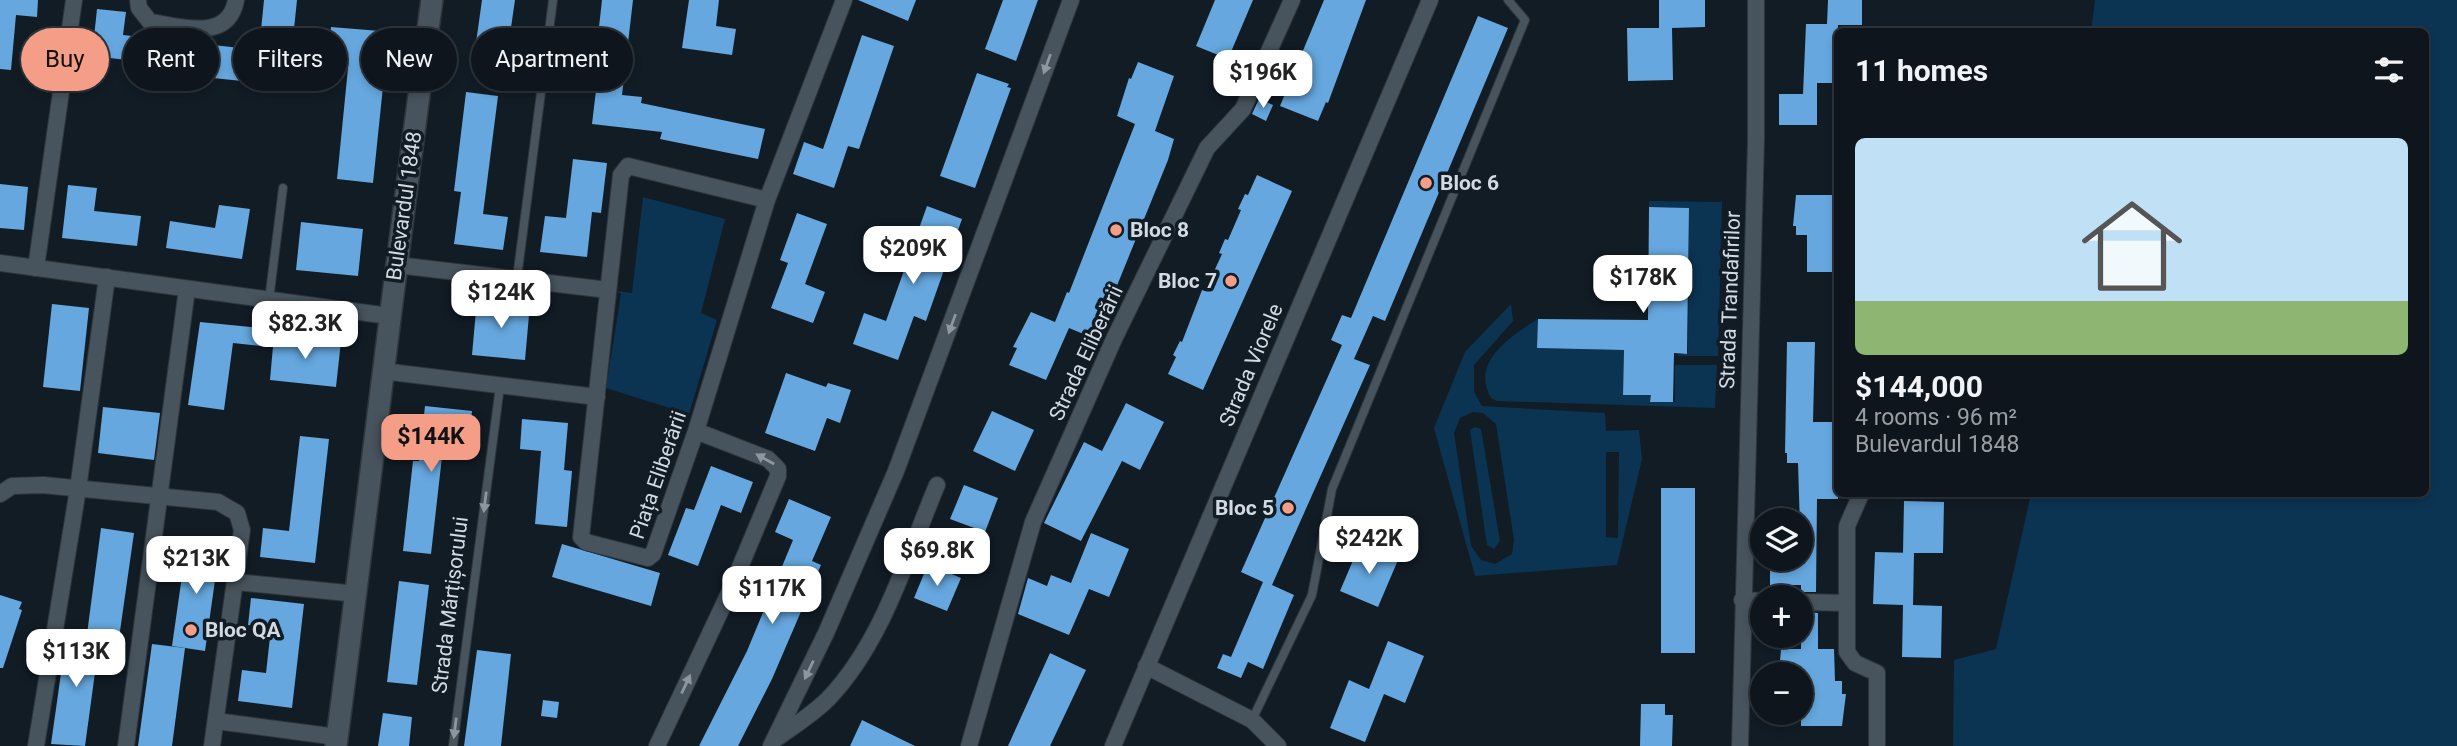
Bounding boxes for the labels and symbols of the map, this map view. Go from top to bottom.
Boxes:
pin: $196K [1214,50,1312,110]
one-way arrow [1041,54,1052,75]
street label: Bulevardul 1848 [382,130,426,282]
place label: Bloc 6 [1440,171,1499,195]
marker: Bloc 6 [1418,175,1434,191]
street label: Strada Trandafirilor [1715,210,1745,390]
place label: Bloc 8 [1130,218,1189,242]
marker: Bloc 8 [1108,222,1124,238]
pin: $209K [864,226,962,286]
pin: $178K [1594,256,1692,315]
place label: Bloc 7 [1158,269,1217,293]
pin: $124K [452,270,550,330]
marker: Bloc 7 [1223,273,1239,289]
street label: Strada Eliberării [1044,282,1128,424]
street label: Strada Viorele [1214,300,1288,430]
pin: $82.3K [248,302,362,361]
one-way arrow [946,313,957,334]
street label: Piața Eliberării [625,408,692,543]
pin: $144K [382,414,480,474]
one-way arrow [755,454,775,466]
one-way arrow [479,491,490,513]
place label: Bloc 5 [1215,496,1274,520]
marker: Bloc 5 [1280,500,1296,516]
street label: Strada Mărțișorului [427,515,474,695]
pin: $242K [1320,516,1418,576]
pin: $69.8K [880,528,994,588]
pin: $213K [147,536,245,596]
pin: $117K [723,566,821,626]
place label: Bloc QA [205,618,281,642]
marker: Bloc QA [183,622,199,638]
pin: $113K [27,630,125,689]
one-way arrow [803,660,815,680]
one-way arrow [680,674,692,694]
one-way arrow [450,717,461,739]

